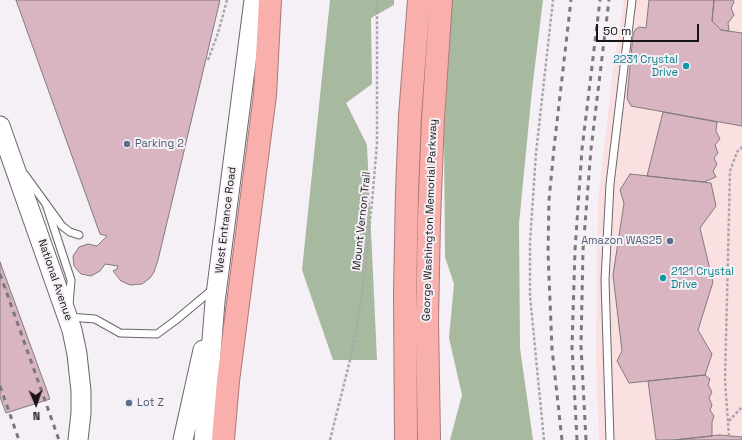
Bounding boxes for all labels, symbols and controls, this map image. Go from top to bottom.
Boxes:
scale bar [598,16,701,42]
text: 50 m [603,23,631,39]
place label: 2231 Crystal Drive [613,53,678,79]
marker: 2231 Crystal Drive [681,61,691,71]
street label: George Washington Memorial Parkway [420,119,440,321]
place label: Parking 2 [135,137,184,151]
marker: Parking 2 [122,139,132,149]
street label: West Entrance Road [213,166,239,274]
street label: Mount Vernon Trail [350,171,374,271]
place label: Amazon WAS25 [581,234,662,248]
marker: Amazon WAS25 [665,236,675,246]
street label: National Avenue [35,238,75,322]
place label: 2121 Crystal Drive [671,265,734,291]
marker: 2121 Crystal Drive [658,273,668,283]
north arrow [16,384,56,424]
place label: Lot Z [137,396,164,410]
marker: Lot Z [124,398,134,408]
text: N [32,409,40,423]

